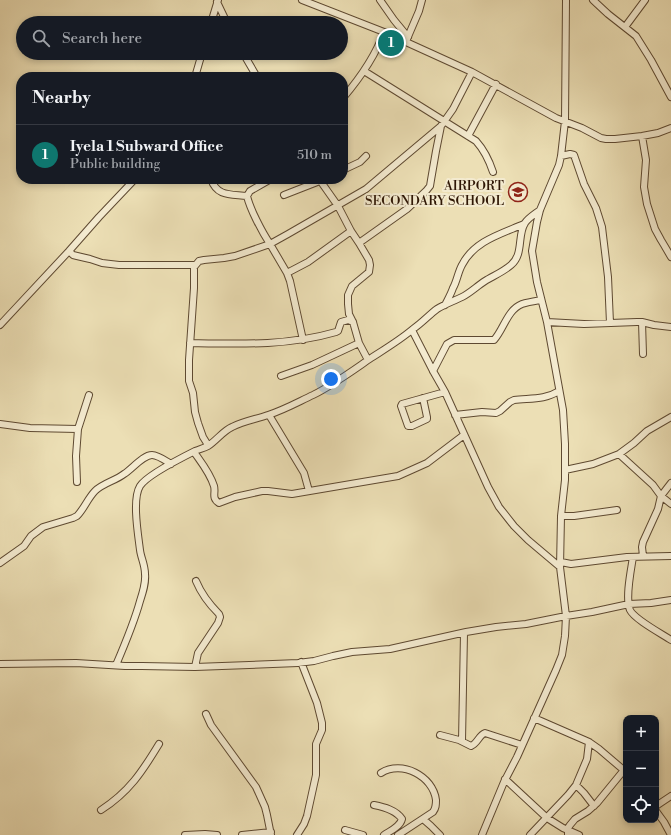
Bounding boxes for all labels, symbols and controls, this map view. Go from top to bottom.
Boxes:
search box [16,16,348,60]
icon: search [30,27,52,49]
pin: 1 [378,28,404,58]
text: Search here [62,29,142,48]
text: Nearby [32,87,91,109]
text: Iyela 1 Subward Office [70,137,223,156]
text: 1 [42,147,48,163]
text: 510 m [297,147,332,163]
text: Public building [70,156,160,172]
place label: AIRPORT SECONDARY SCHOOL [365,178,504,209]
school or university icon: AIRPORT SECONDARY SCHOOL [507,181,529,203]
your location [321,369,341,389]
map controls [623,715,659,823]
button: + [623,715,659,751]
button: − [623,751,659,787]
button: locate [623,787,659,823]

